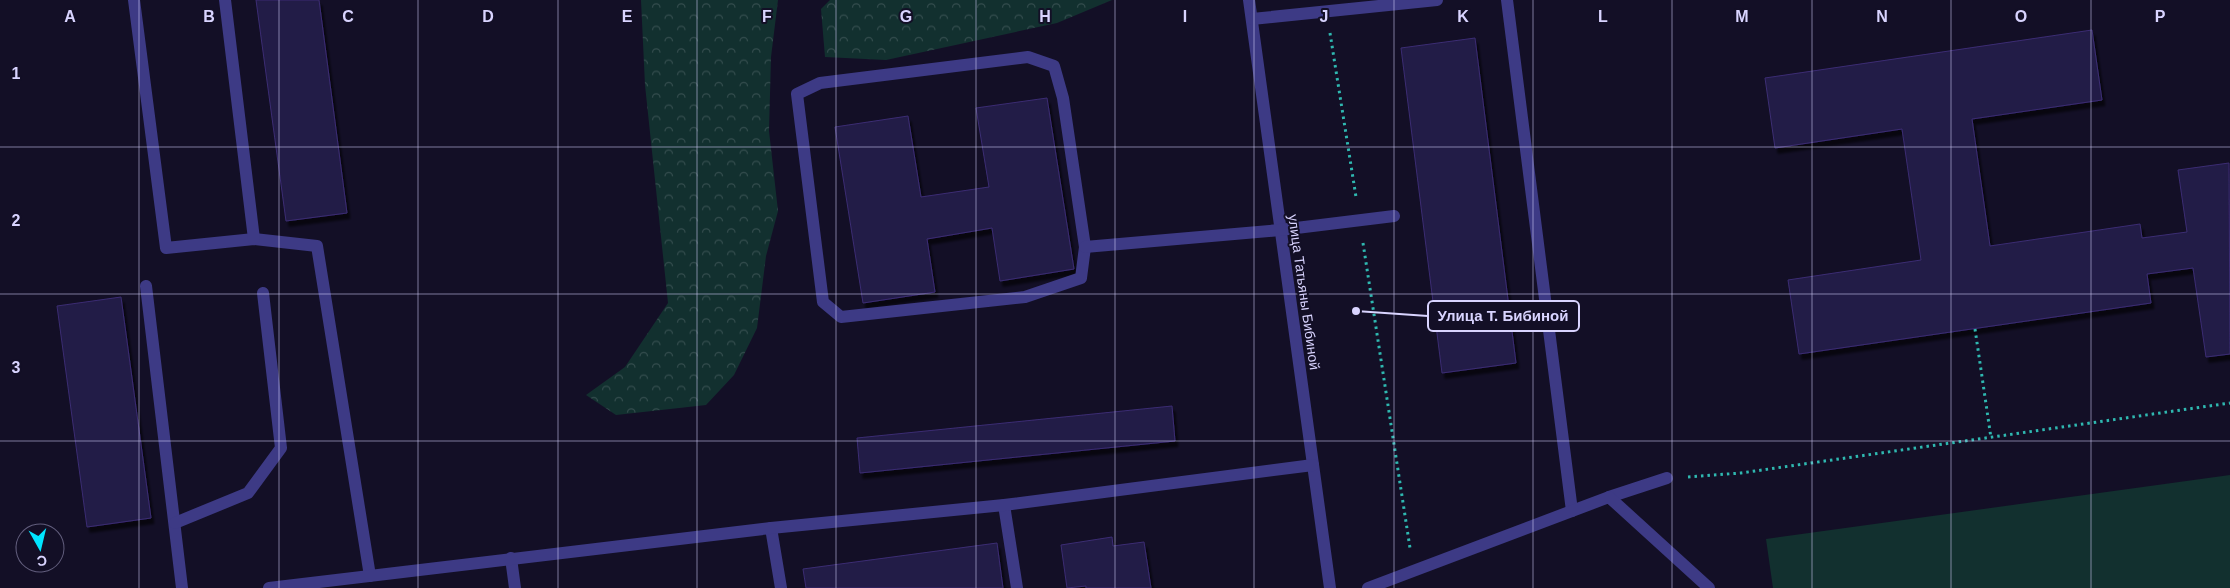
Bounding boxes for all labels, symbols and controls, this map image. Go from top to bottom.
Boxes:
text: A [64,8,76,25]
text: B [203,8,215,25]
text: C [342,8,354,25]
text: D [482,8,494,25]
text: E [622,8,633,25]
text: F [762,8,772,25]
text: G [900,8,912,25]
text: H [1039,8,1051,25]
text: I [1183,8,1187,25]
text: J [1320,8,1328,25]
text: K [1457,8,1469,25]
text: L [1598,8,1608,25]
text: M [1735,8,1749,25]
text: N [1876,8,1888,25]
text: O [2015,8,2027,25]
text: P [2155,8,2166,25]
text: 1 [12,65,21,82]
text: 2 [12,212,21,229]
street label: улица Татьяны Бибиной [1285,213,1323,371]
callout: Улица Т. Бибиной [1428,301,1579,331]
text: Улица Т. Бибиной [1438,307,1568,324]
text: 3 [12,359,21,376]
north arrow [15,523,65,573]
text: С [36,552,48,570]

